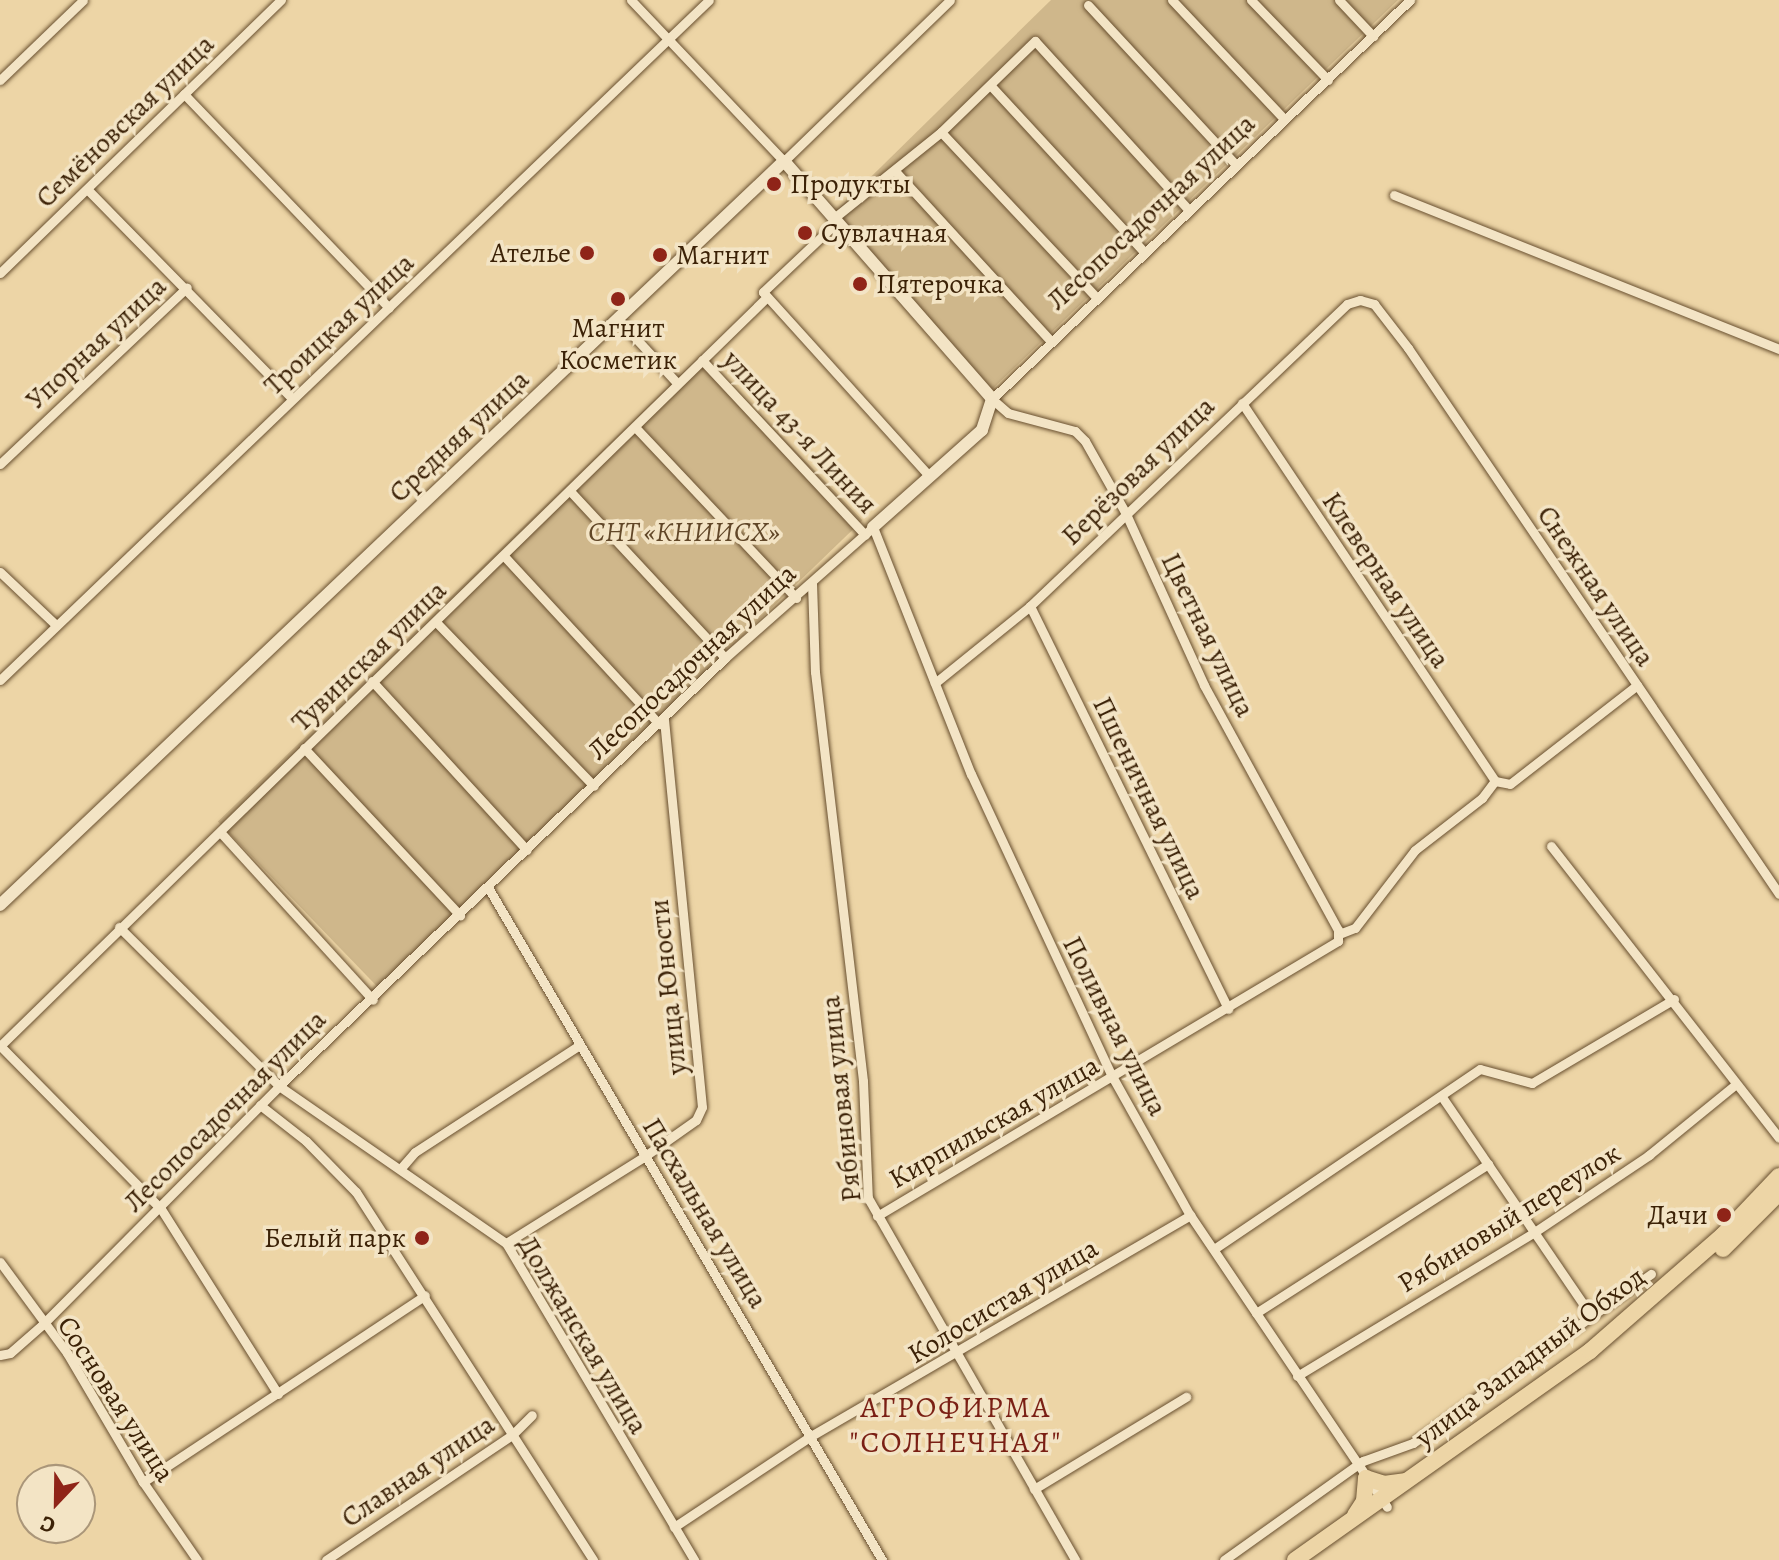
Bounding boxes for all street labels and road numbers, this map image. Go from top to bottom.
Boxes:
street label: Семёновская улица [29,27,221,215]
street label: Лесопосадочная улица [1040,107,1262,317]
street label: Троицкая улица [257,246,421,402]
street label: Упорная улица [19,269,173,417]
street label: улица 43-я Линия [716,343,884,521]
street label: Средняя улица [382,363,536,509]
street label: Берёзовая улица [1054,389,1222,553]
street label: Клеверная улица [1315,486,1457,674]
street label: Снежная улица [1530,499,1662,673]
street label: Цветная улица [1154,548,1262,722]
street label: Лесопосадочная улица [581,557,803,767]
street label: Тувинская улица [285,574,453,738]
street label: Пшеничная улица [1085,691,1213,905]
street label: улица Юности [642,897,694,1077]
street label: Поливная улица [1055,931,1175,1121]
street label: Рябиновая улица [813,994,869,1204]
street label: Лесопосадочная улица [117,1003,333,1219]
street label: Кирпильская улица [883,1048,1105,1196]
street label: Пасхальная улица [635,1112,775,1314]
street label: Рябиновый переулок [1392,1136,1626,1300]
street label: Должанская улица [511,1230,655,1440]
street label: Колосистая улица [902,1231,1104,1371]
street label: улица Западный Обход [1409,1260,1651,1454]
street label: Сосновая улица [50,1310,182,1488]
street label: Славная улица [335,1407,501,1535]

